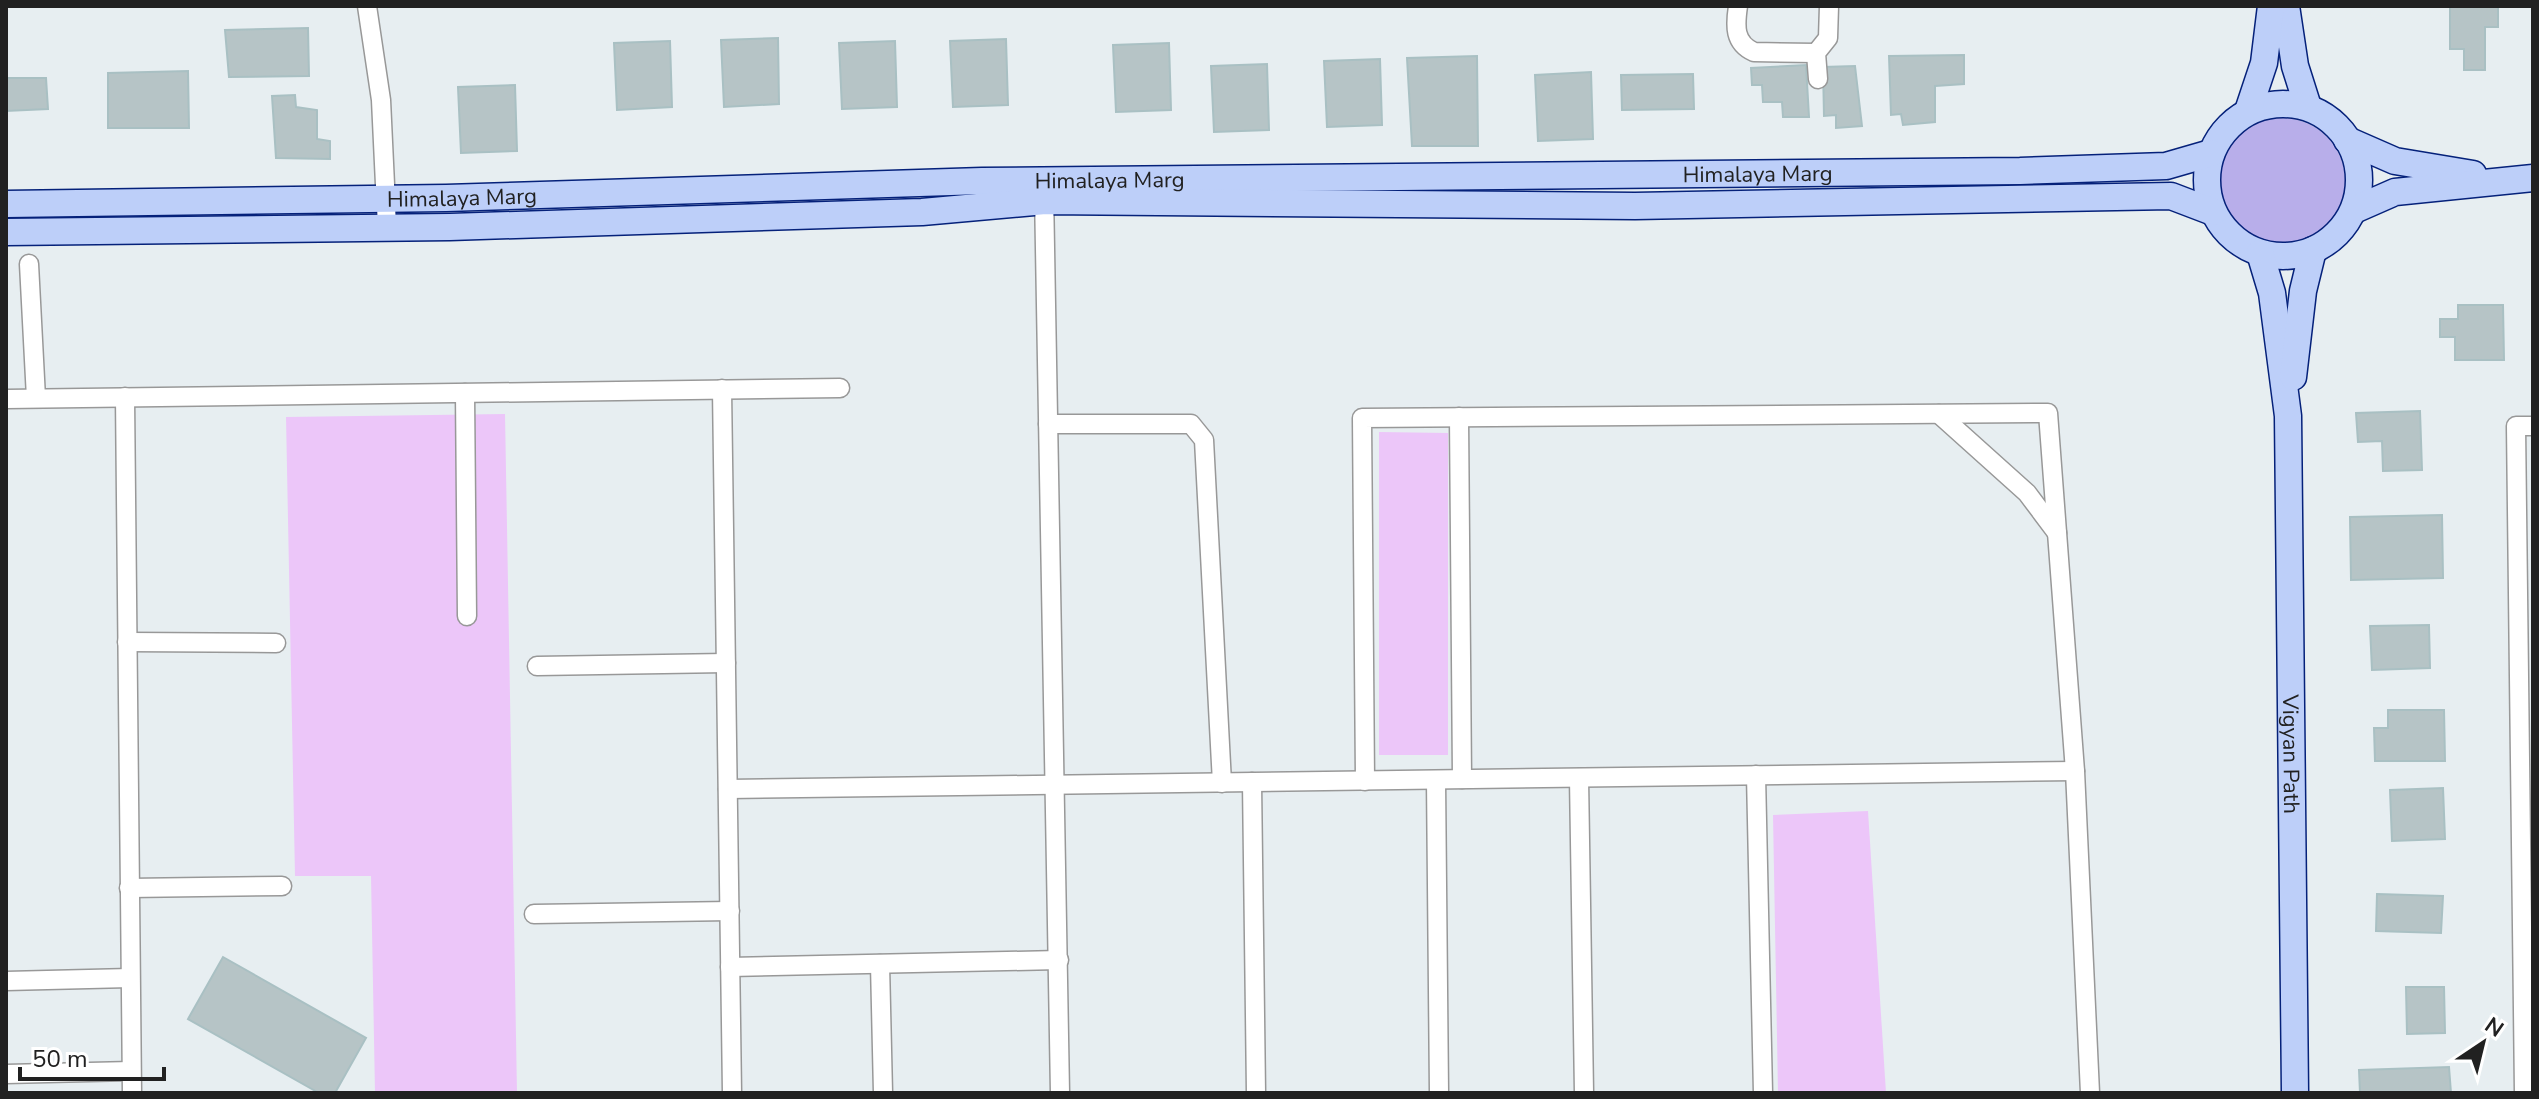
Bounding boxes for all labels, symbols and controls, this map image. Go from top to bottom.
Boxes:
street label: Himalaya Marg [1683,159,1833,190]
street label: Himalaya Marg [1035,165,1185,196]
street label: Himalaya Marg [387,181,537,215]
street label: Vigyan Path [2275,693,2306,814]
north arrow [2443,1003,2523,1083]
text: N [2479,1010,2509,1044]
scale bar [20,1031,164,1081]
text: 50 m [32,1043,88,1075]

